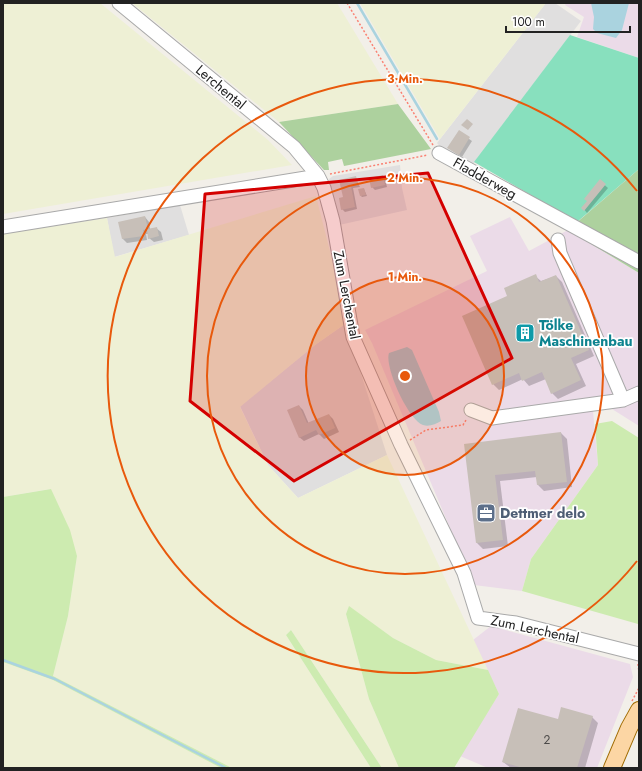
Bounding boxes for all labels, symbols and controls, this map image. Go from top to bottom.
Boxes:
scale bar [506,8,630,34]
text: 100 m [512,13,545,31]
street label: Lerchental [192,60,250,114]
text: 3 Min. [387,70,423,88]
street label: Fladderweg [450,152,520,204]
text: 2 Min. [387,169,423,187]
street label: Zum Lerchental [329,249,365,341]
text: 1 Min. [388,268,422,286]
place label: Tölke Maschinenbau [539,315,633,351]
building icon: Tölke Maschinenbau [514,322,536,344]
centre of rings [398,369,412,383]
office icon: Dettmer delo [475,502,497,524]
place label: Dettmer delo [500,503,585,523]
street label: Zum Lerchental [489,610,581,648]
house number: 2 [544,731,551,749]

